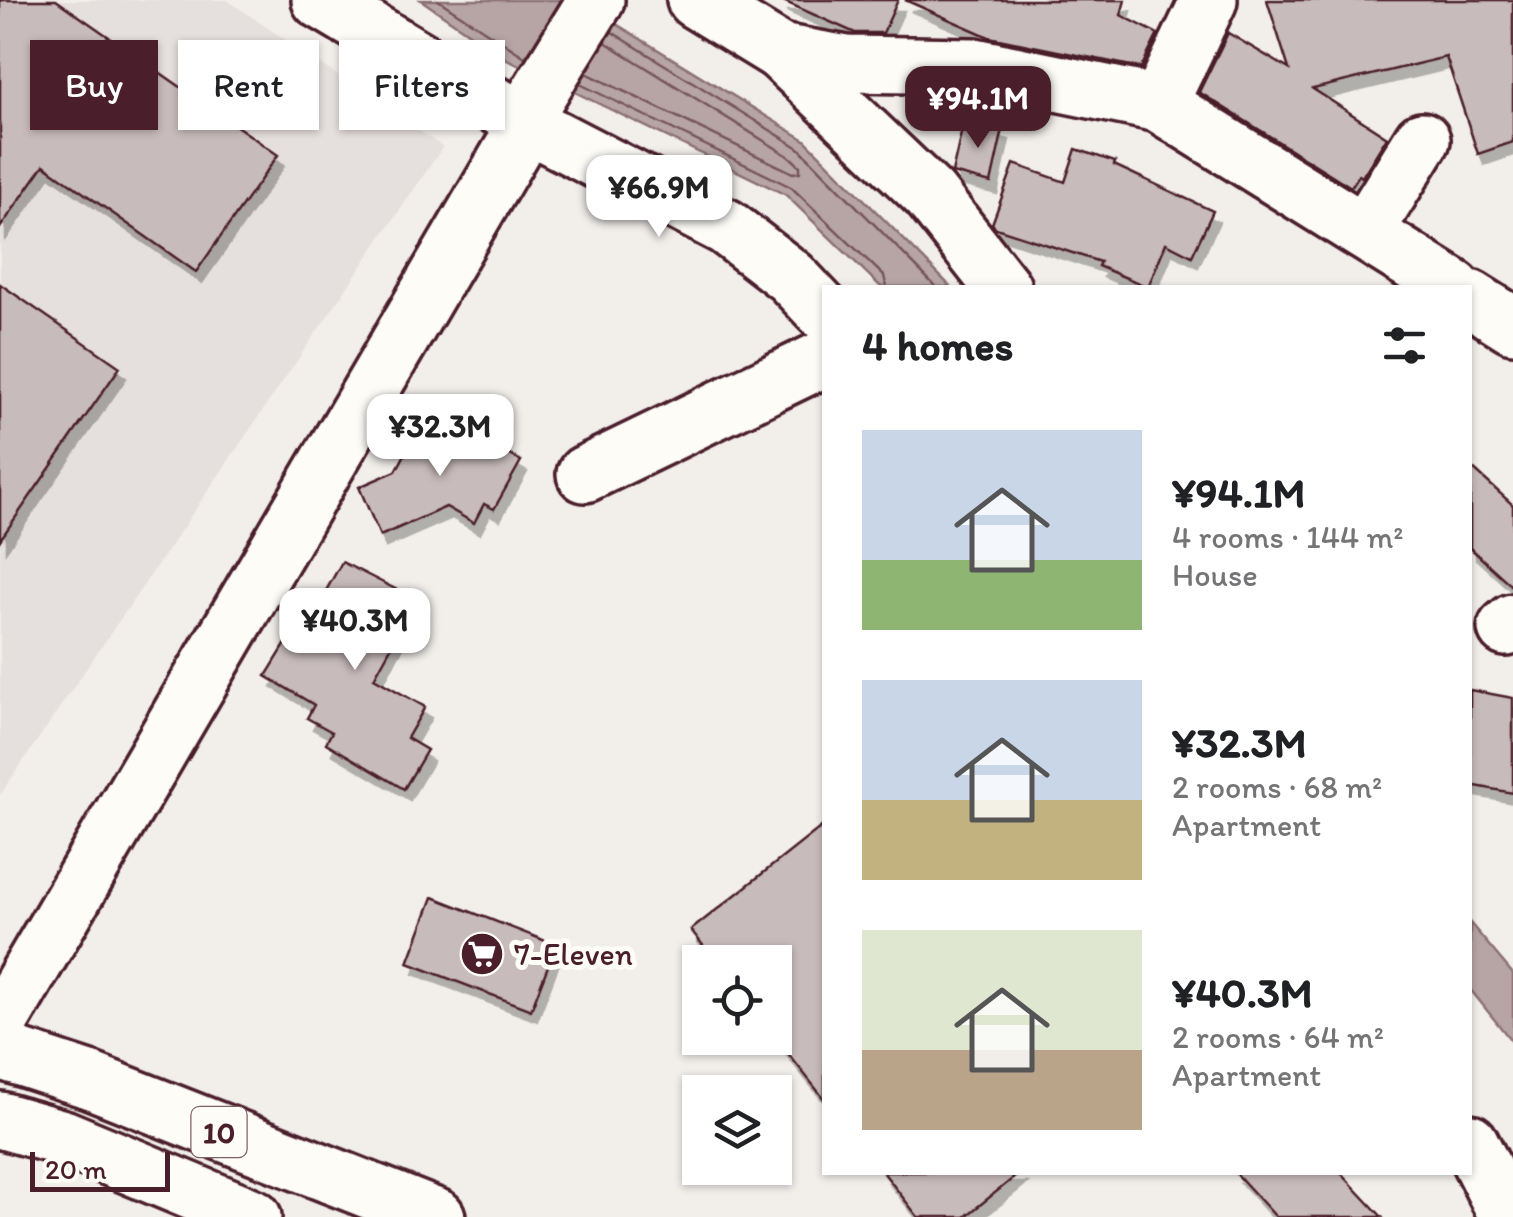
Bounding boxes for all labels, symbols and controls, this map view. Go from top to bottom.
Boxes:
chip: Buy [30,40,158,130]
chip: Rent [178,40,319,130]
chip: Filters [339,40,505,130]
pin: ¥94.1M [897,66,1059,151]
text: ¥94.1M [927,79,1029,117]
pin: ¥66.9M [578,155,740,240]
text: ¥66.9M [608,168,710,206]
icon: filters [1377,318,1432,373]
text: 4 homes [862,320,1013,371]
pin: ¥32.3M [359,394,521,479]
text: ¥32.3M [389,407,491,445]
text: ¥94.1M [1172,467,1306,518]
icon: home [942,470,1062,590]
text: 4 rooms · 144 m² [1172,518,1403,556]
text: House [1172,556,1258,594]
pin: ¥40.3M [274,588,436,673]
text: ¥40.3M [301,601,409,639]
text: ¥32.3M [1172,717,1307,768]
icon: home [942,720,1062,840]
text: 2 rooms · 68 m² [1172,768,1382,806]
text: Apartment [1172,806,1321,844]
supermarket icon: 7-Eleven [459,931,505,977]
place label: 7-Eleven [514,935,633,973]
map controls [682,945,792,1185]
button: locate [682,945,792,1055]
text: ¥40.3M [1172,967,1313,1018]
icon: home [942,970,1062,1090]
text: 2 rooms · 64 m² [1172,1018,1384,1056]
text: Apartment [1172,1056,1321,1094]
button: layers [682,1075,792,1185]
road number: 10 [192,1107,246,1157]
scale bar [30,1147,170,1192]
text: 20 m [45,1152,107,1186]

